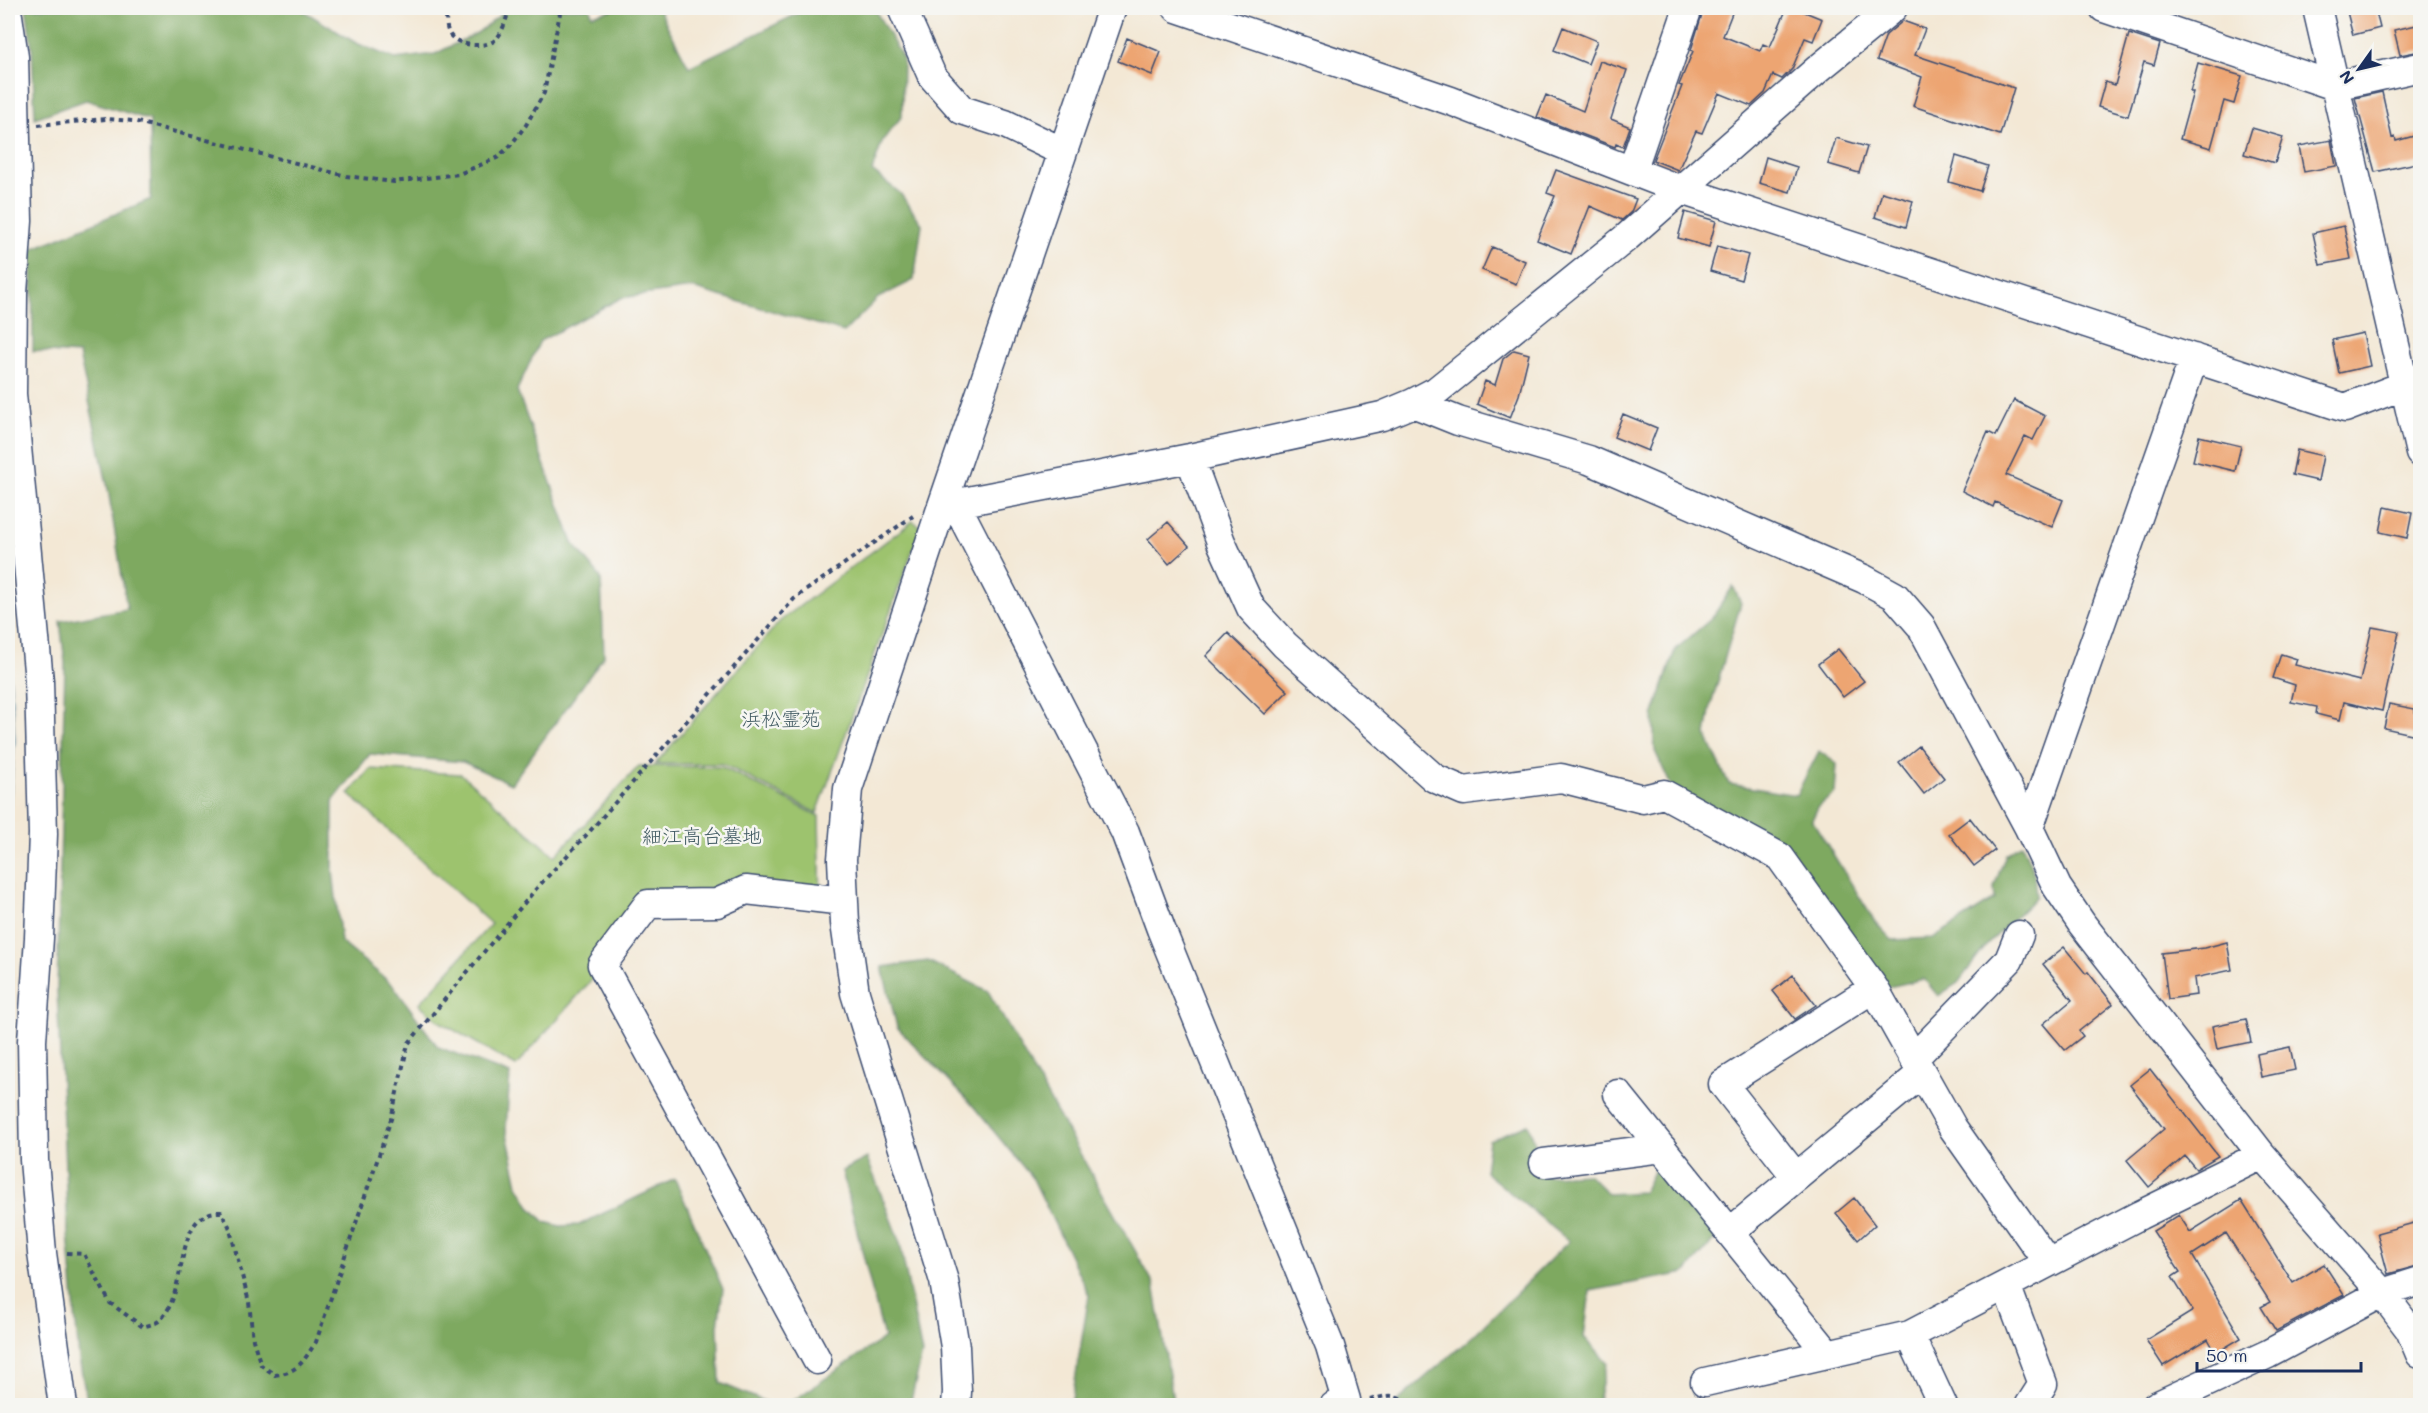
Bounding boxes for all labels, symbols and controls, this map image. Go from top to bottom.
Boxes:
north arrow [2329,39,2389,99]
text: N [2334,67,2358,89]
park label: 浜松霊苑 [741,705,821,731]
park label: 細江高台墓地 [642,822,762,848]
scale bar [2197,1335,2360,1373]
text: 50 m [2206,1343,2248,1367]

